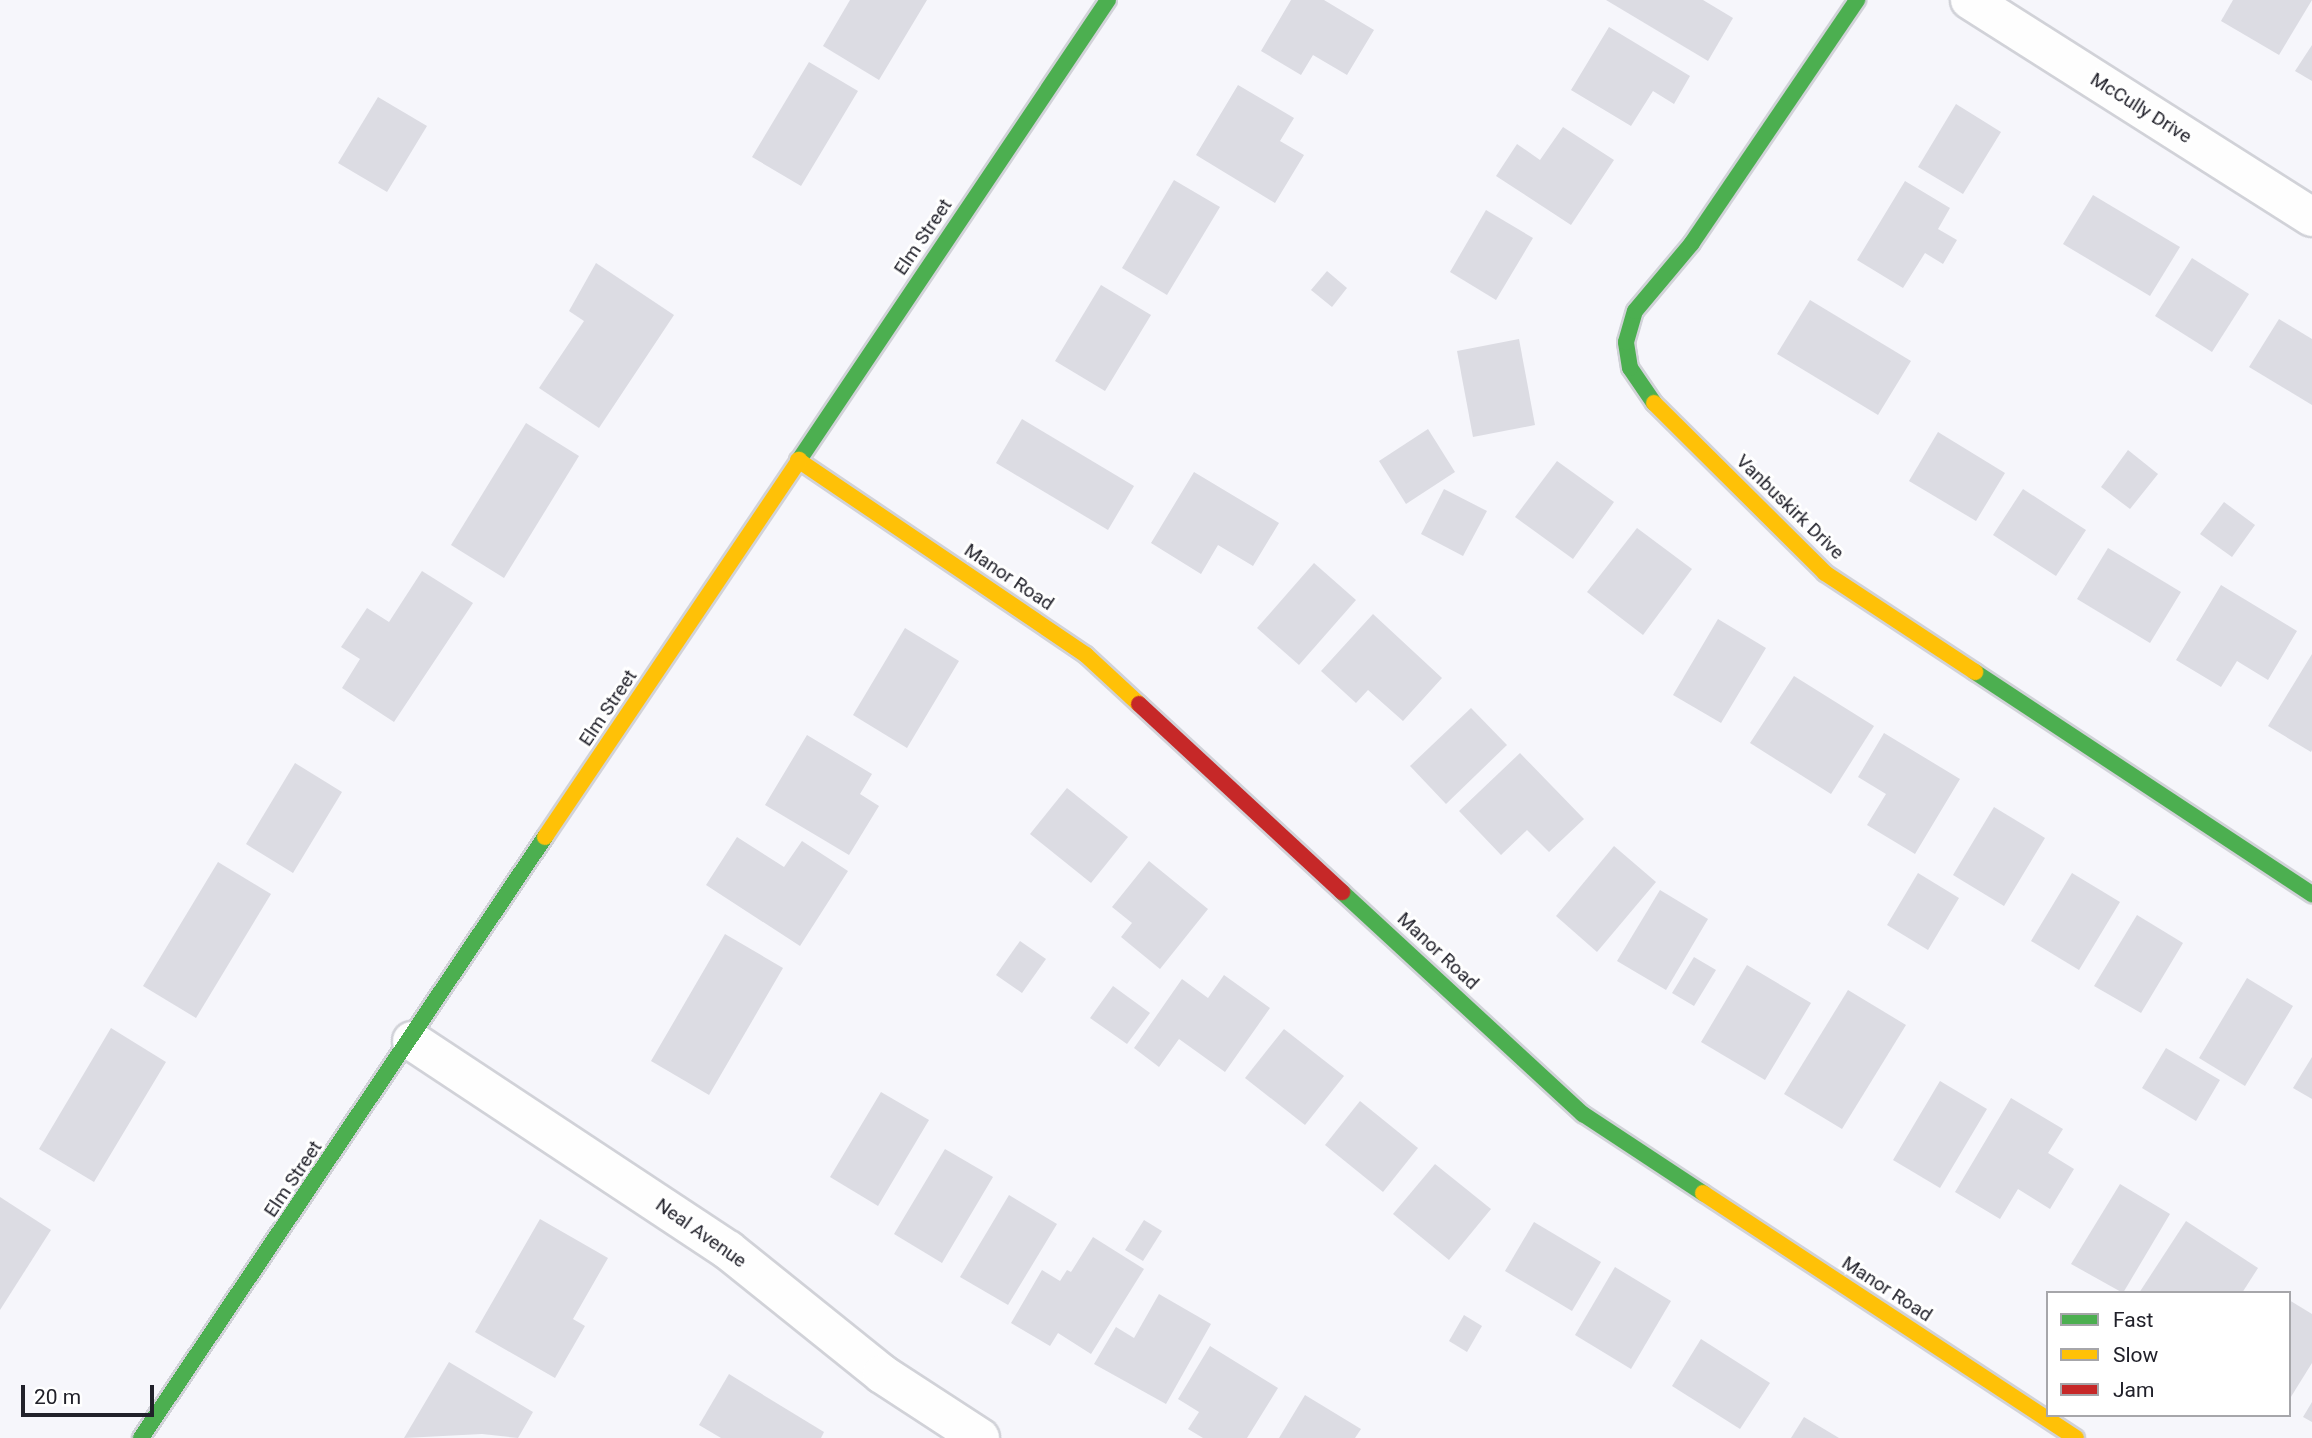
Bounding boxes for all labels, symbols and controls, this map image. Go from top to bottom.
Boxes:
street label: McCully Drive [2086,68,2196,148]
street label: Elm Street [889,195,957,279]
street label: Vanbuskirk Drive [1731,450,1849,564]
street label: Manor Road [960,539,1058,615]
street label: Elm Street [574,666,642,750]
street label: Manor Road [1393,908,1483,994]
street label: Elm Street [259,1137,327,1221]
street label: Neal Avenue [651,1193,751,1273]
street label: Manor Road [1838,1251,1936,1327]
legend [2046,1291,2291,1417]
text: Fast [2113,1308,2153,1332]
text: Slow [2113,1343,2158,1367]
scale bar [24,1372,158,1416]
text: Jam [2113,1378,2154,1402]
text: 20 m [34,1385,81,1409]

